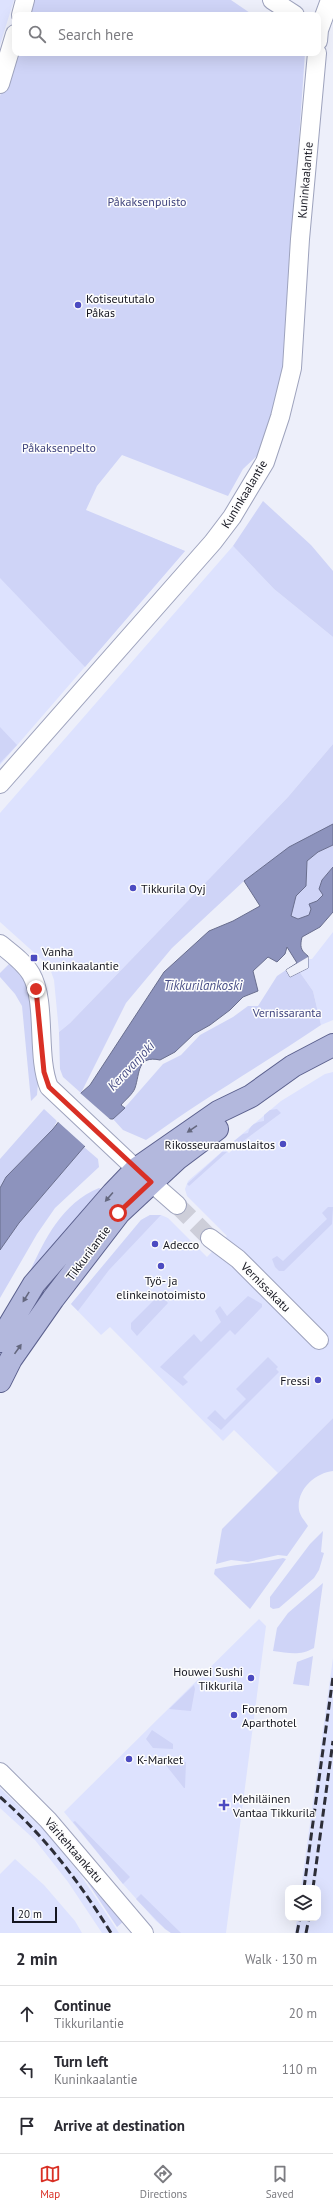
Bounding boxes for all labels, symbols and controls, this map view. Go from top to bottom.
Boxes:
search box [12,12,321,56]
icon: search [26,23,48,45]
text: Search here [58,25,134,44]
street label: Kuninkaalantie [294,141,316,219]
park label: Påkaksenpuisto [108,194,187,209]
place label: Kotiseututalo Påkas [86,291,155,320]
marker: Kotiseututalo Påkas [73,300,83,310]
park label: Påkaksenpelto [22,440,96,455]
street label: Kuninkaalantie [218,457,270,531]
place label: Tikkurila Oyj [141,881,206,896]
marker: Tikkurila Oyj [128,883,138,893]
place label: Vanha Kuninkaalantie [41,944,119,973]
marker: Vanha Kuninkaalantie [29,953,39,963]
water label: Tikkurilankoski [164,977,243,994]
route end [27,980,45,998]
park label: Vernissaranta [252,1005,321,1020]
water label: Keravanjoki [104,1037,159,1094]
one-way arrow [187,1125,198,1133]
place label: Rikosseuraamuslaitos [165,1137,275,1152]
marker: Rikosseuraamuslaitos [278,1139,288,1149]
one-way arrow [104,1192,113,1202]
route start [109,1204,127,1222]
street label: Tikkurilantie [63,1223,113,1283]
place label: Adecco [163,1237,199,1252]
marker: Adecco [150,1239,160,1249]
street label: Vernissakatu [237,1258,294,1315]
marker: Työ- ja elinkeinotoimisto [156,1261,166,1271]
place label: Työ- ja elinkeinotoimisto [116,1273,206,1302]
one-way arrow [22,1292,30,1302]
one-way arrow [14,1344,22,1355]
place label: Fressi [280,1373,310,1388]
marker: Fressi [313,1375,323,1385]
place label: Houwei Sushi Tikkurila [173,1664,243,1693]
marker: Houwei Sushi Tikkurila [246,1673,256,1683]
place label: Forenom Aparthotel [242,1701,297,1730]
marker: Forenom Aparthotel [229,1710,239,1720]
place label: K-Market [137,1752,183,1767]
marker: K-Market [124,1754,134,1764]
place label: Mehiläinen Vantaa Tikkurila [232,1791,315,1820]
marker: Mehiläinen Vantaa Tikkurila [218,1799,230,1811]
street label: Väritehtaankatu [41,1814,106,1885]
map controls [285,1885,321,1921]
button: layers [285,1885,321,1921]
scale bar [12,1905,57,1924]
text: 20 m [18,1907,42,1921]
text: 2 min [16,1948,57,1970]
text: Walk · 130 m [245,1951,317,1968]
text: Continue [54,1996,111,2015]
icon: ahead [16,2003,38,2025]
text: 20 m [289,2005,317,2022]
text: Tikkurilantie [54,2015,124,2032]
text: Turn left [54,2052,108,2071]
icon: left [16,2059,38,2081]
text: 110 m [282,2061,317,2078]
text: Kuninkaalantie [54,2071,137,2088]
icon: arrive [16,2115,38,2137]
text: Arrive at destination [54,2116,185,2135]
tab: Map [39,2163,61,2201]
tab: Directions [140,2163,187,2201]
tab: Saved [266,2163,294,2201]

